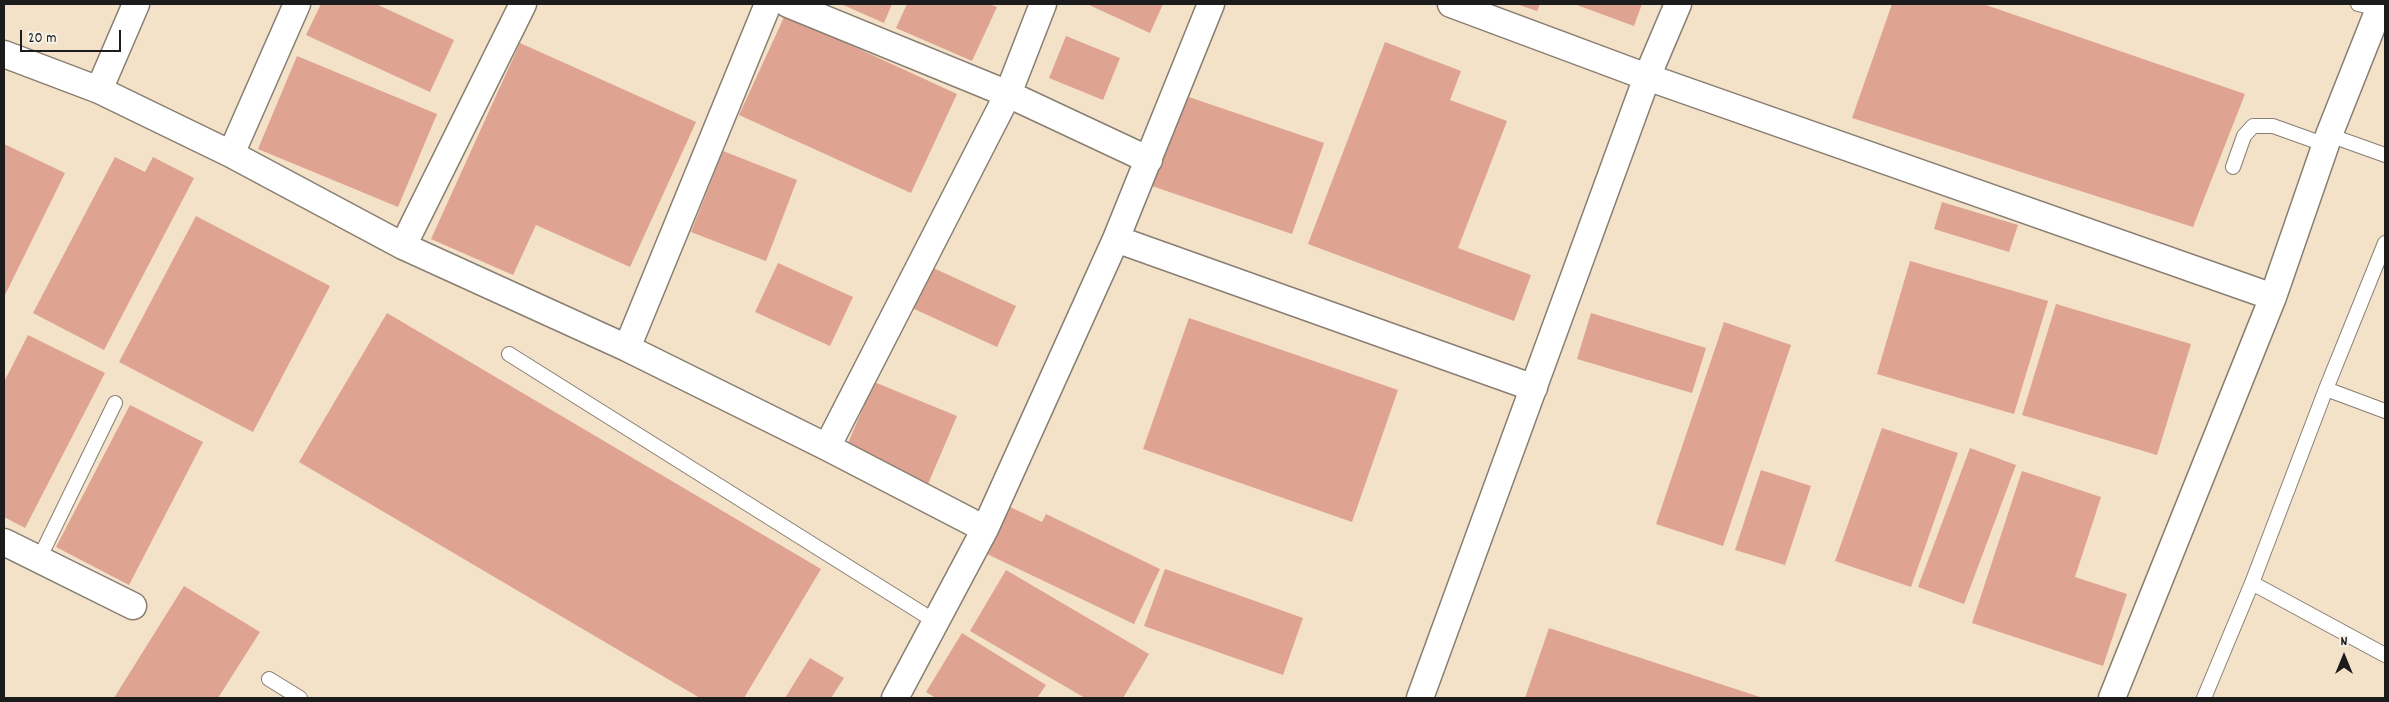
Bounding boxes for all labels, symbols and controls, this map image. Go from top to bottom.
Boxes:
scale bar [22,20,124,52]
text: 20 m [28,28,56,50]
north arrow [2319,632,2369,682]
text: N [2341,632,2347,652]

